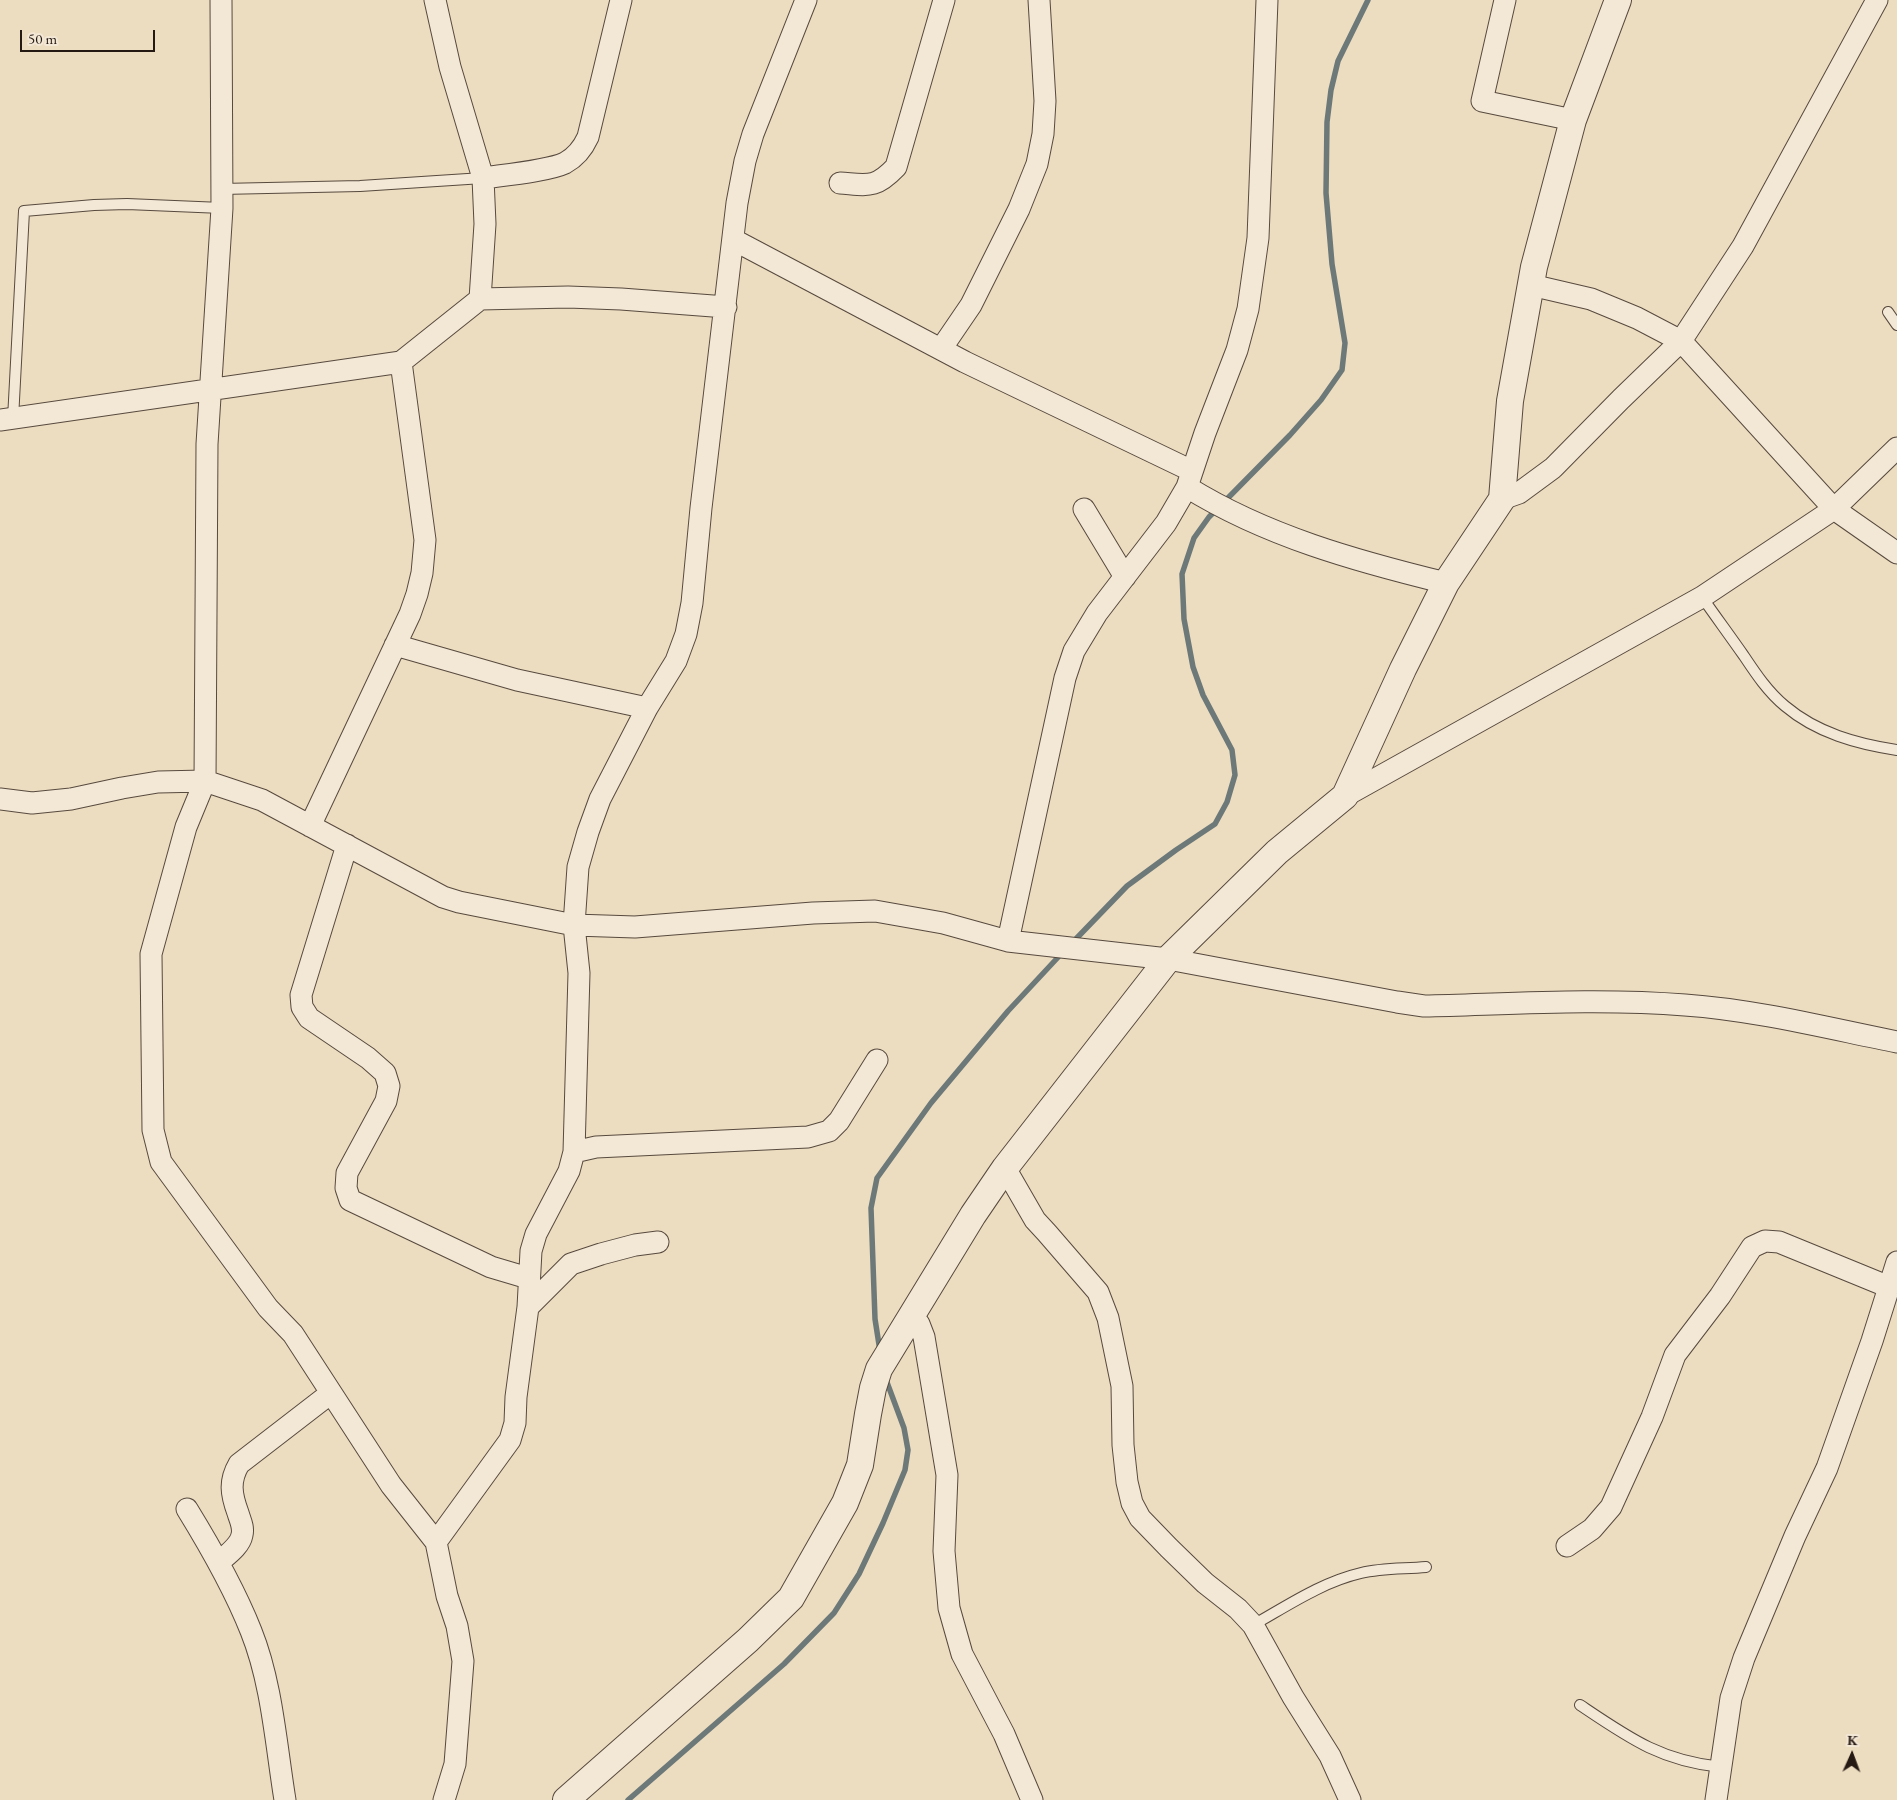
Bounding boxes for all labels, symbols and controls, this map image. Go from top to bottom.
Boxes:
scale bar [22,20,158,52]
text: 50 m [28,29,57,48]
north arrow [1827,1730,1877,1780]
text: K [1847,1731,1858,1749]

